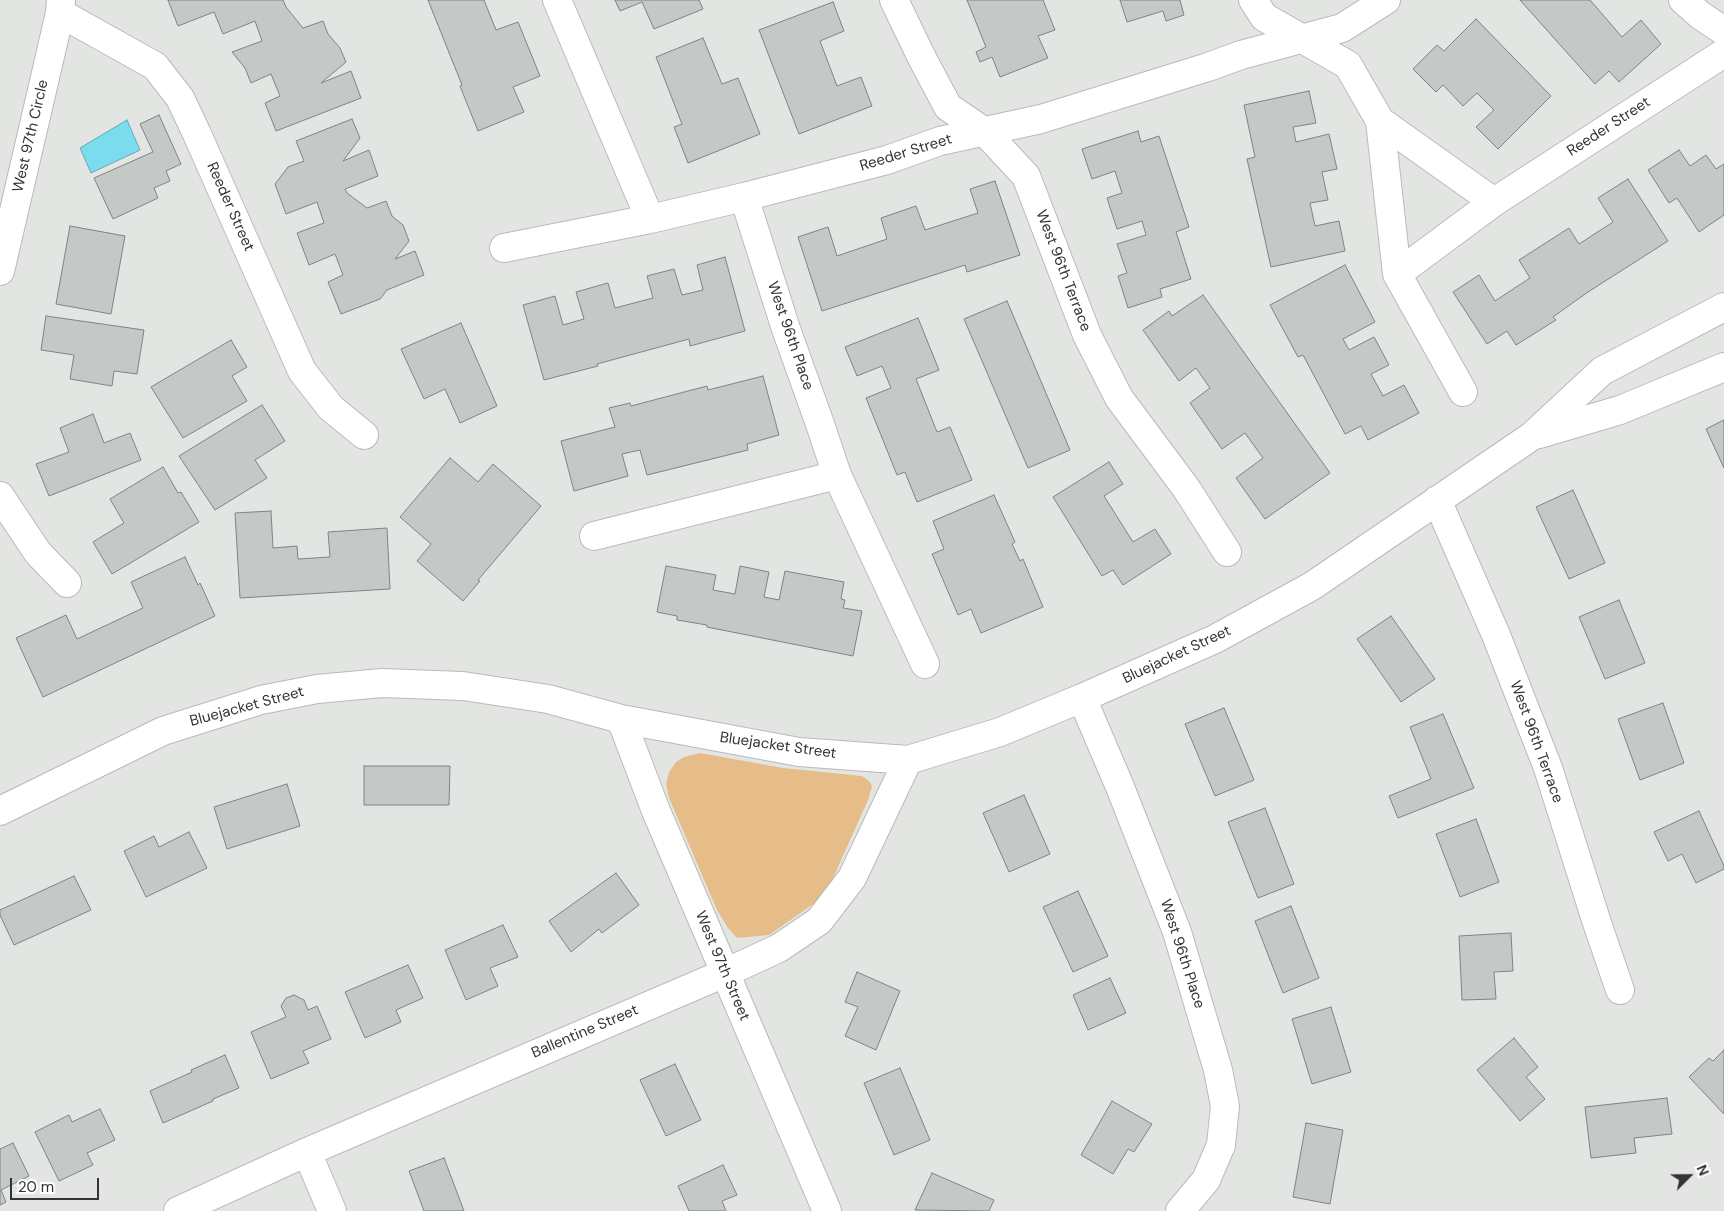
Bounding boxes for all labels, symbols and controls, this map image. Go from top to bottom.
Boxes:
street label: West 97th Circle [9,78,53,194]
street label: Reeder Street [1564,93,1654,161]
street label: Reeder Street [858,130,954,176]
street label: Reeder Street [202,160,258,254]
street label: West 96th Terrace [1032,208,1094,334]
street label: West 96th Place [763,279,817,393]
street label: Bluejacket Street [1120,622,1234,688]
street label: West 96th Terrace [1506,678,1566,806]
street label: Bluejacket Street [188,683,306,731]
street label: Bluejacket Street [719,729,837,763]
street label: West 96th Place [1156,897,1208,1011]
street label: West 97th Street [691,908,753,1024]
street label: Ballentine Street [529,1001,641,1063]
north arrow [1664,1151,1714,1201]
text: N [1693,1162,1713,1178]
scale bar [12,1168,101,1200]
text: 20 m [18,1177,54,1197]

